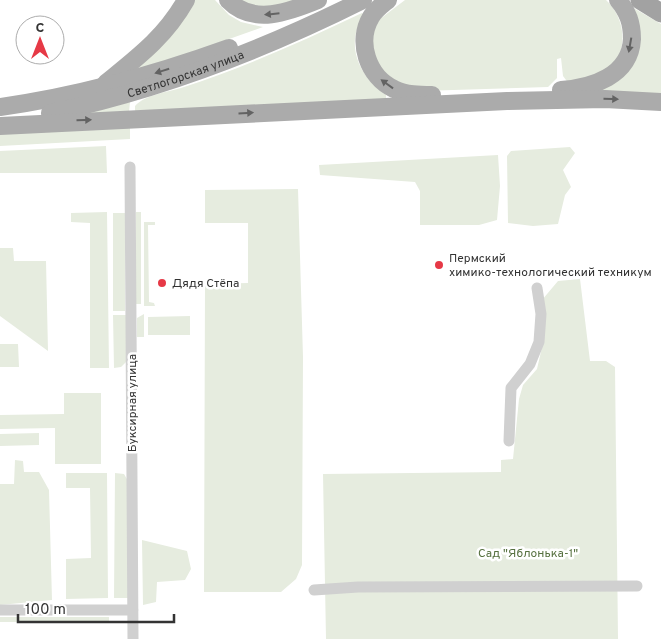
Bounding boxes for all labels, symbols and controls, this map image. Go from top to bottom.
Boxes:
one-way arrow [263,10,279,18]
north arrow [15,15,65,65]
text: С [36,20,45,37]
one-way arrow [626,37,634,53]
street label: Светлогорская улица [125,47,247,102]
one-way arrow [154,68,169,76]
one-way arrow [380,79,394,89]
one-way arrow [603,95,619,103]
one-way arrow [238,109,254,117]
one-way arrow [76,116,92,124]
place label: Пермский химико-технологический техникум [449,251,652,281]
marker: Пермский химико-технологический техникум [433,259,445,271]
place label: Дядя Стёпа [172,276,239,292]
marker: Дядя Стёпа [156,277,168,289]
street label: Буксирная улица [125,354,141,452]
park label: Сад "Яблонька-1" [478,546,578,562]
scale bar [18,592,174,624]
text: 100 m [25,601,66,620]

